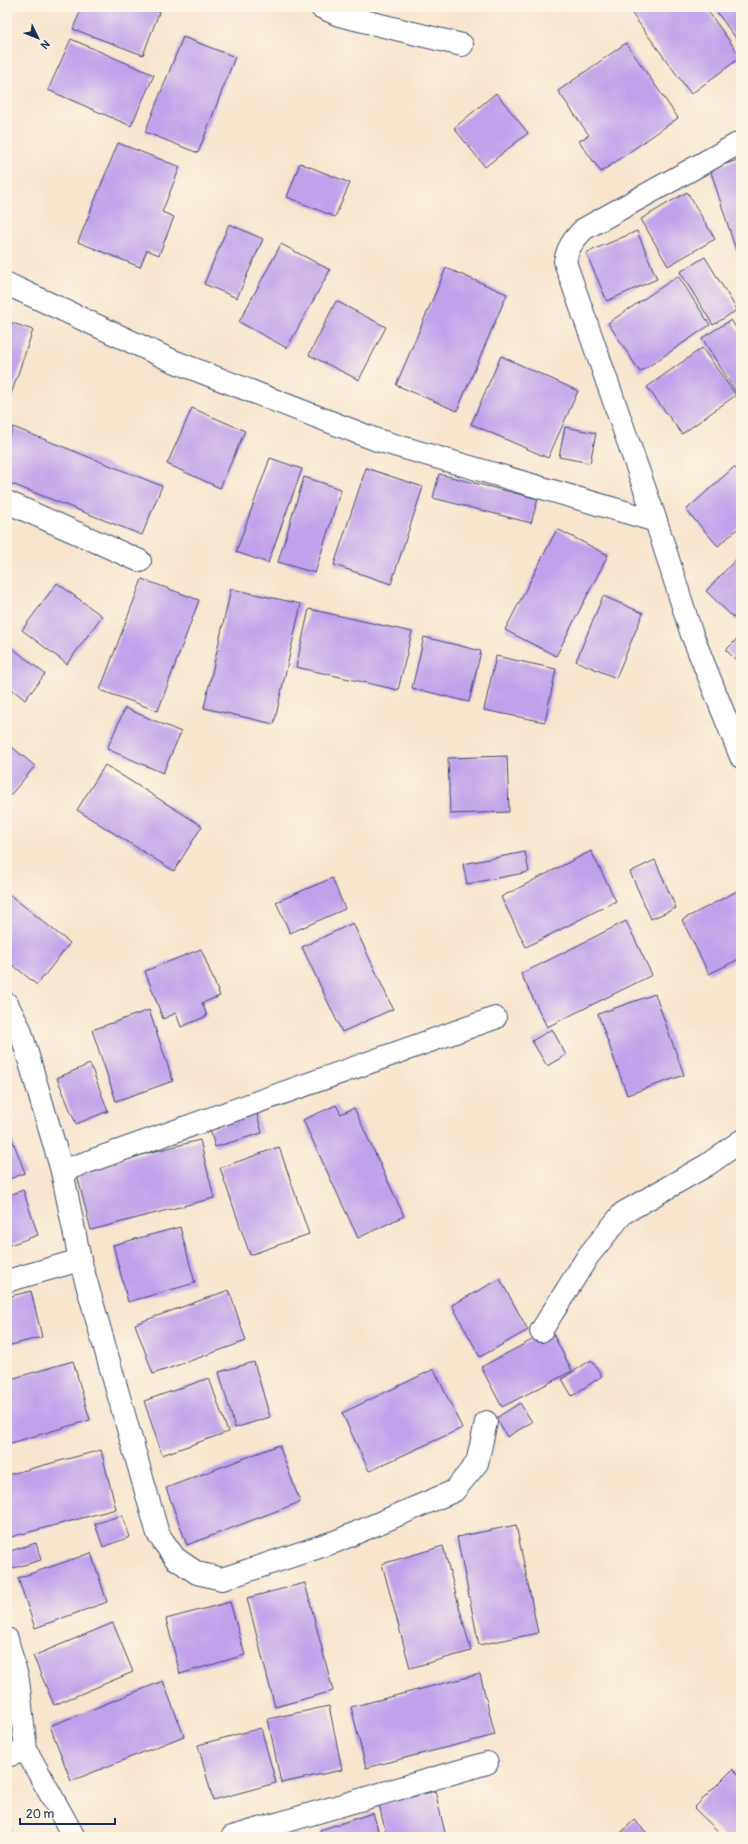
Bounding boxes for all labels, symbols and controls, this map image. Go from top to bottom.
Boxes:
north arrow [18,18,58,58]
text: N [37,37,52,52]
scale bar [20,1800,115,1826]
text: 20 m [26,1807,55,1822]

